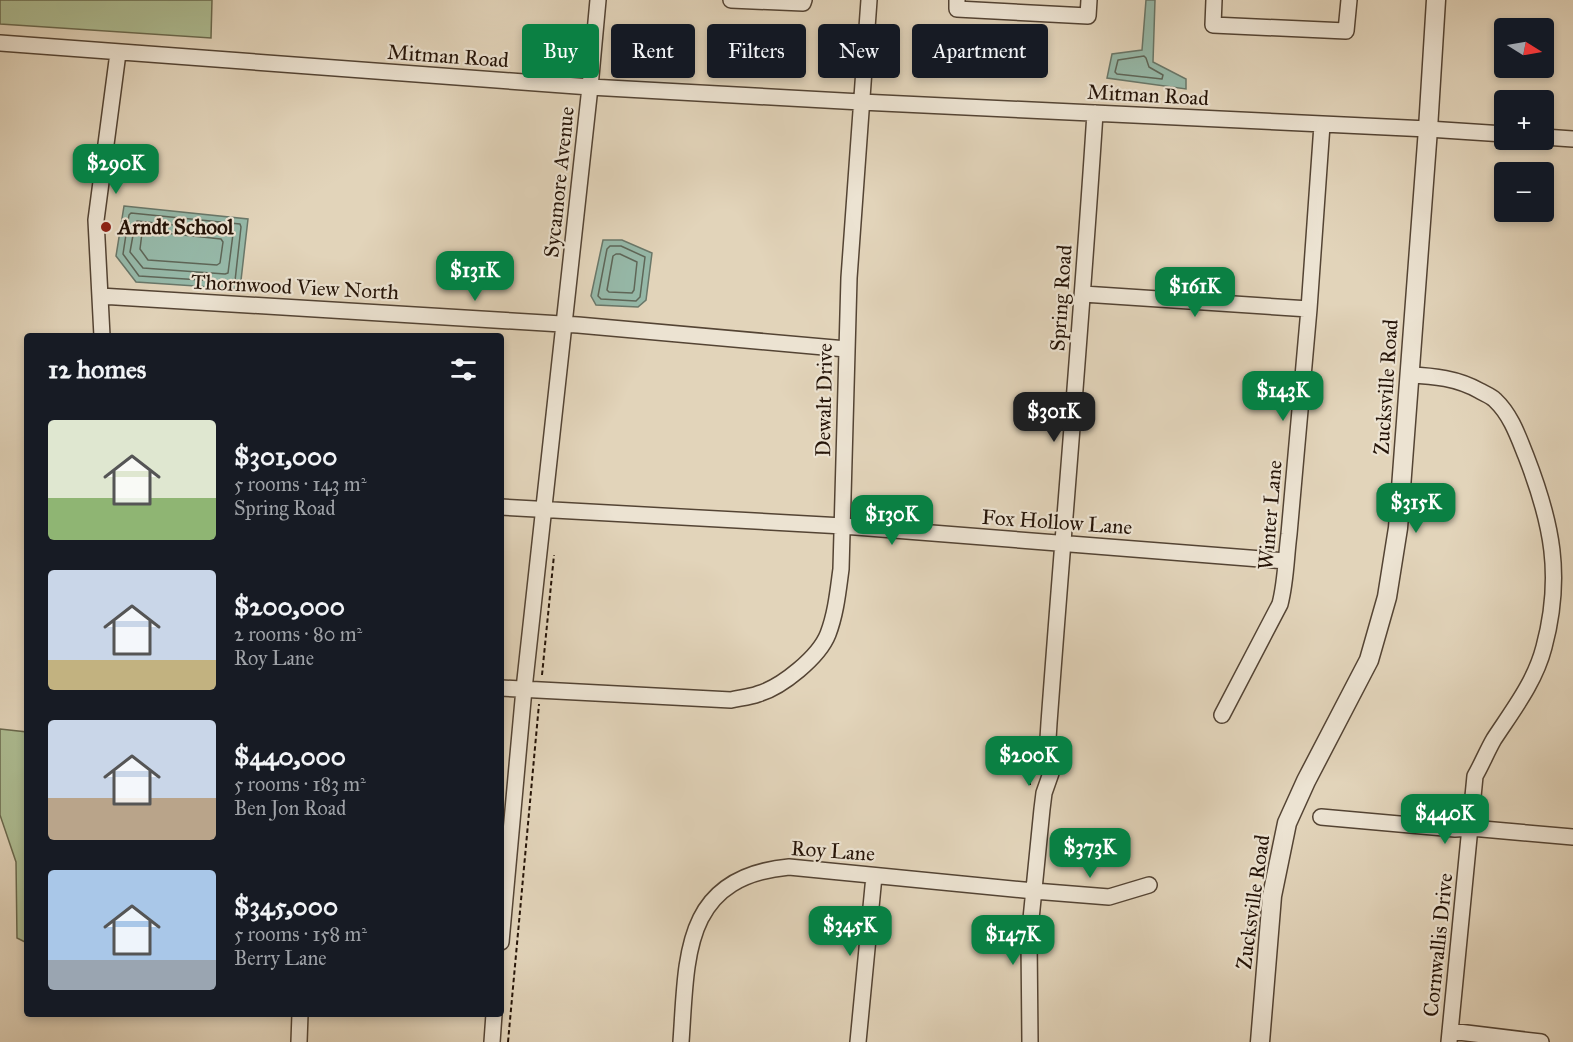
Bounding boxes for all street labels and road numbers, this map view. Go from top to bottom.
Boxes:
street label: Mitman Road [386,39,510,73]
street label: Mitman Road [1086,79,1210,111]
street label: Sycamore Avenue [538,105,580,259]
street label: Spring Road [1044,243,1078,352]
street label: Thornwood View North [190,269,400,305]
street label: Zucksville Road [1368,318,1404,456]
street label: Dewalt Drive [810,343,838,457]
street label: Winter Lane [1252,459,1288,571]
street label: Fox Hollow Lane [981,504,1133,540]
street label: Zucksville Road [1231,832,1275,971]
street label: Roy Lane [790,835,876,867]
street label: Cornwallis Drive [1418,872,1459,1018]

